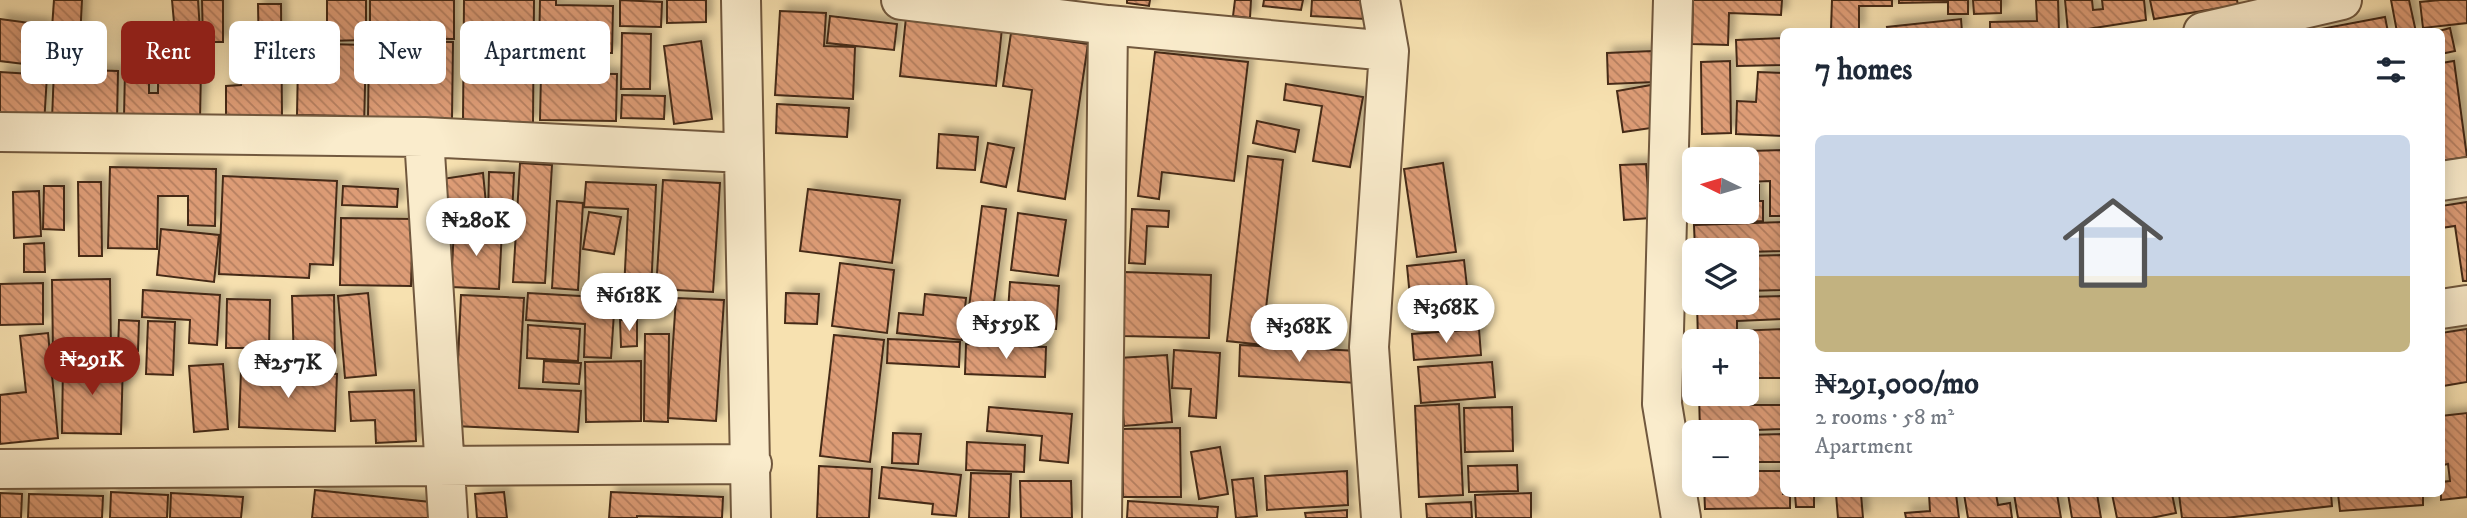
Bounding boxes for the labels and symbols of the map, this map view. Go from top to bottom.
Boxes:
north arrow [1682,147,1759,224]
pin: ₦280K [427,198,525,258]
pin: ₦618K [580,274,678,333]
pin: ₦368K [1397,286,1495,345]
pin: ₦559K [957,302,1055,361]
pin: ₦368K [1250,304,1348,364]
pin: ₦291K [43,338,141,397]
pin: ₦257K [239,340,337,400]

